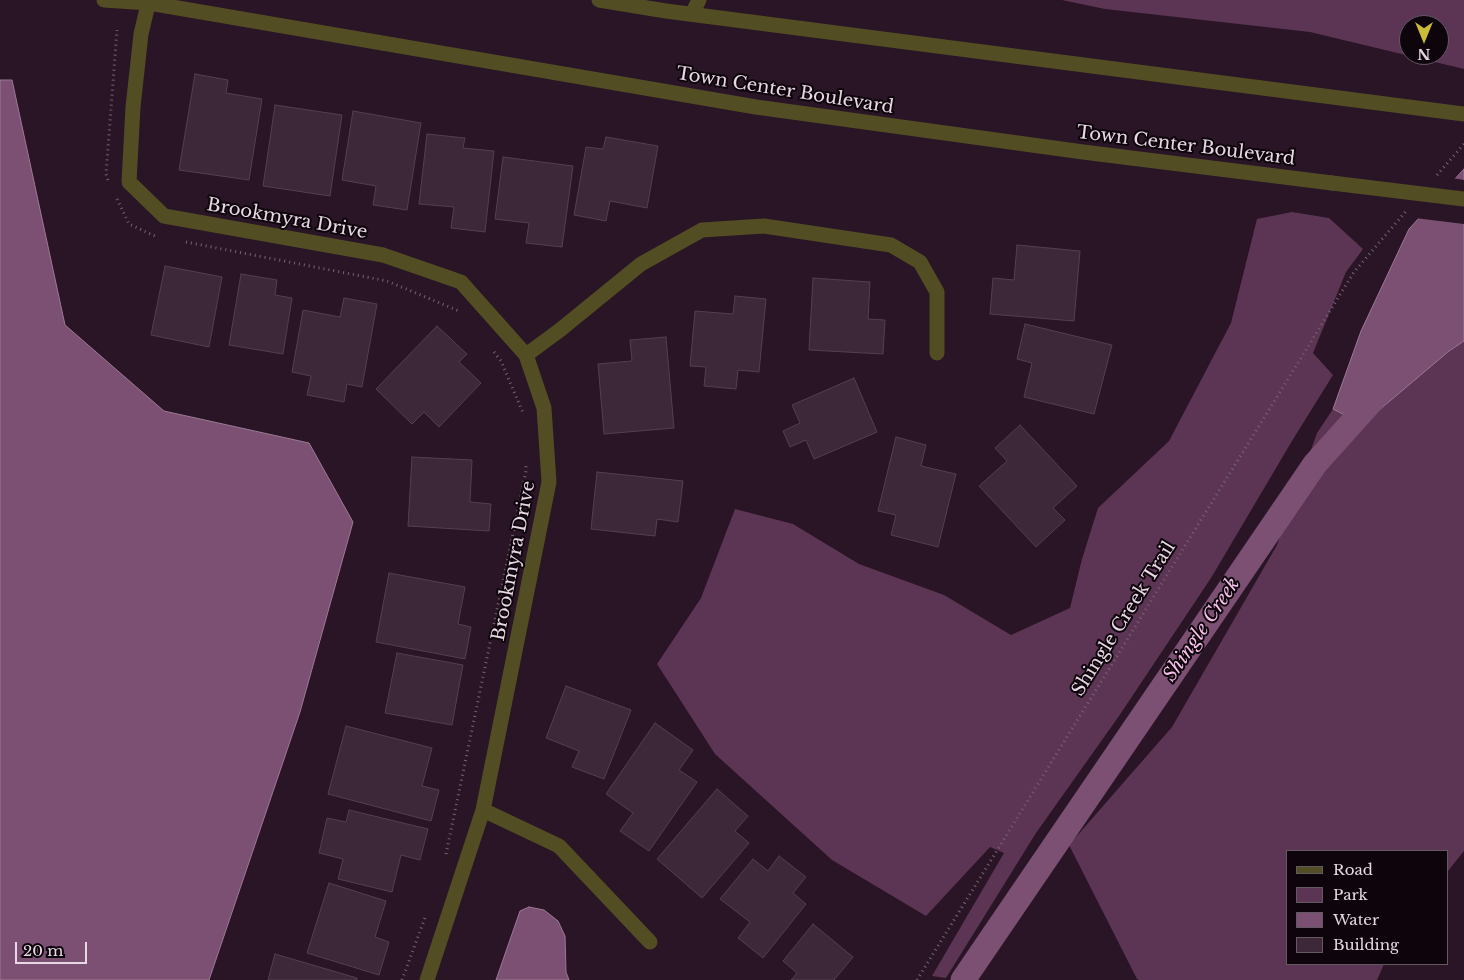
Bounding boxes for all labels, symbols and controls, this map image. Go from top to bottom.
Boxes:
north arrow [1399,15,1449,65]
text: N [1417,45,1431,63]
street label: Town Center Boulevard [675,63,895,119]
street label: Town Center Boulevard [1076,122,1296,170]
street label: Brookmyra Drive [205,194,369,244]
street label: Brookmyra Drive [488,479,540,643]
street label: Shingle Creek Trail [1068,538,1180,700]
water label: Shingle Creek [1159,574,1245,686]
legend [1286,850,1449,965]
text: Road [1333,860,1373,879]
text: Park [1333,885,1368,904]
text: Water [1333,910,1379,929]
scale bar [18,932,90,964]
text: Building [1333,935,1399,954]
text: 20 m [23,941,63,960]

